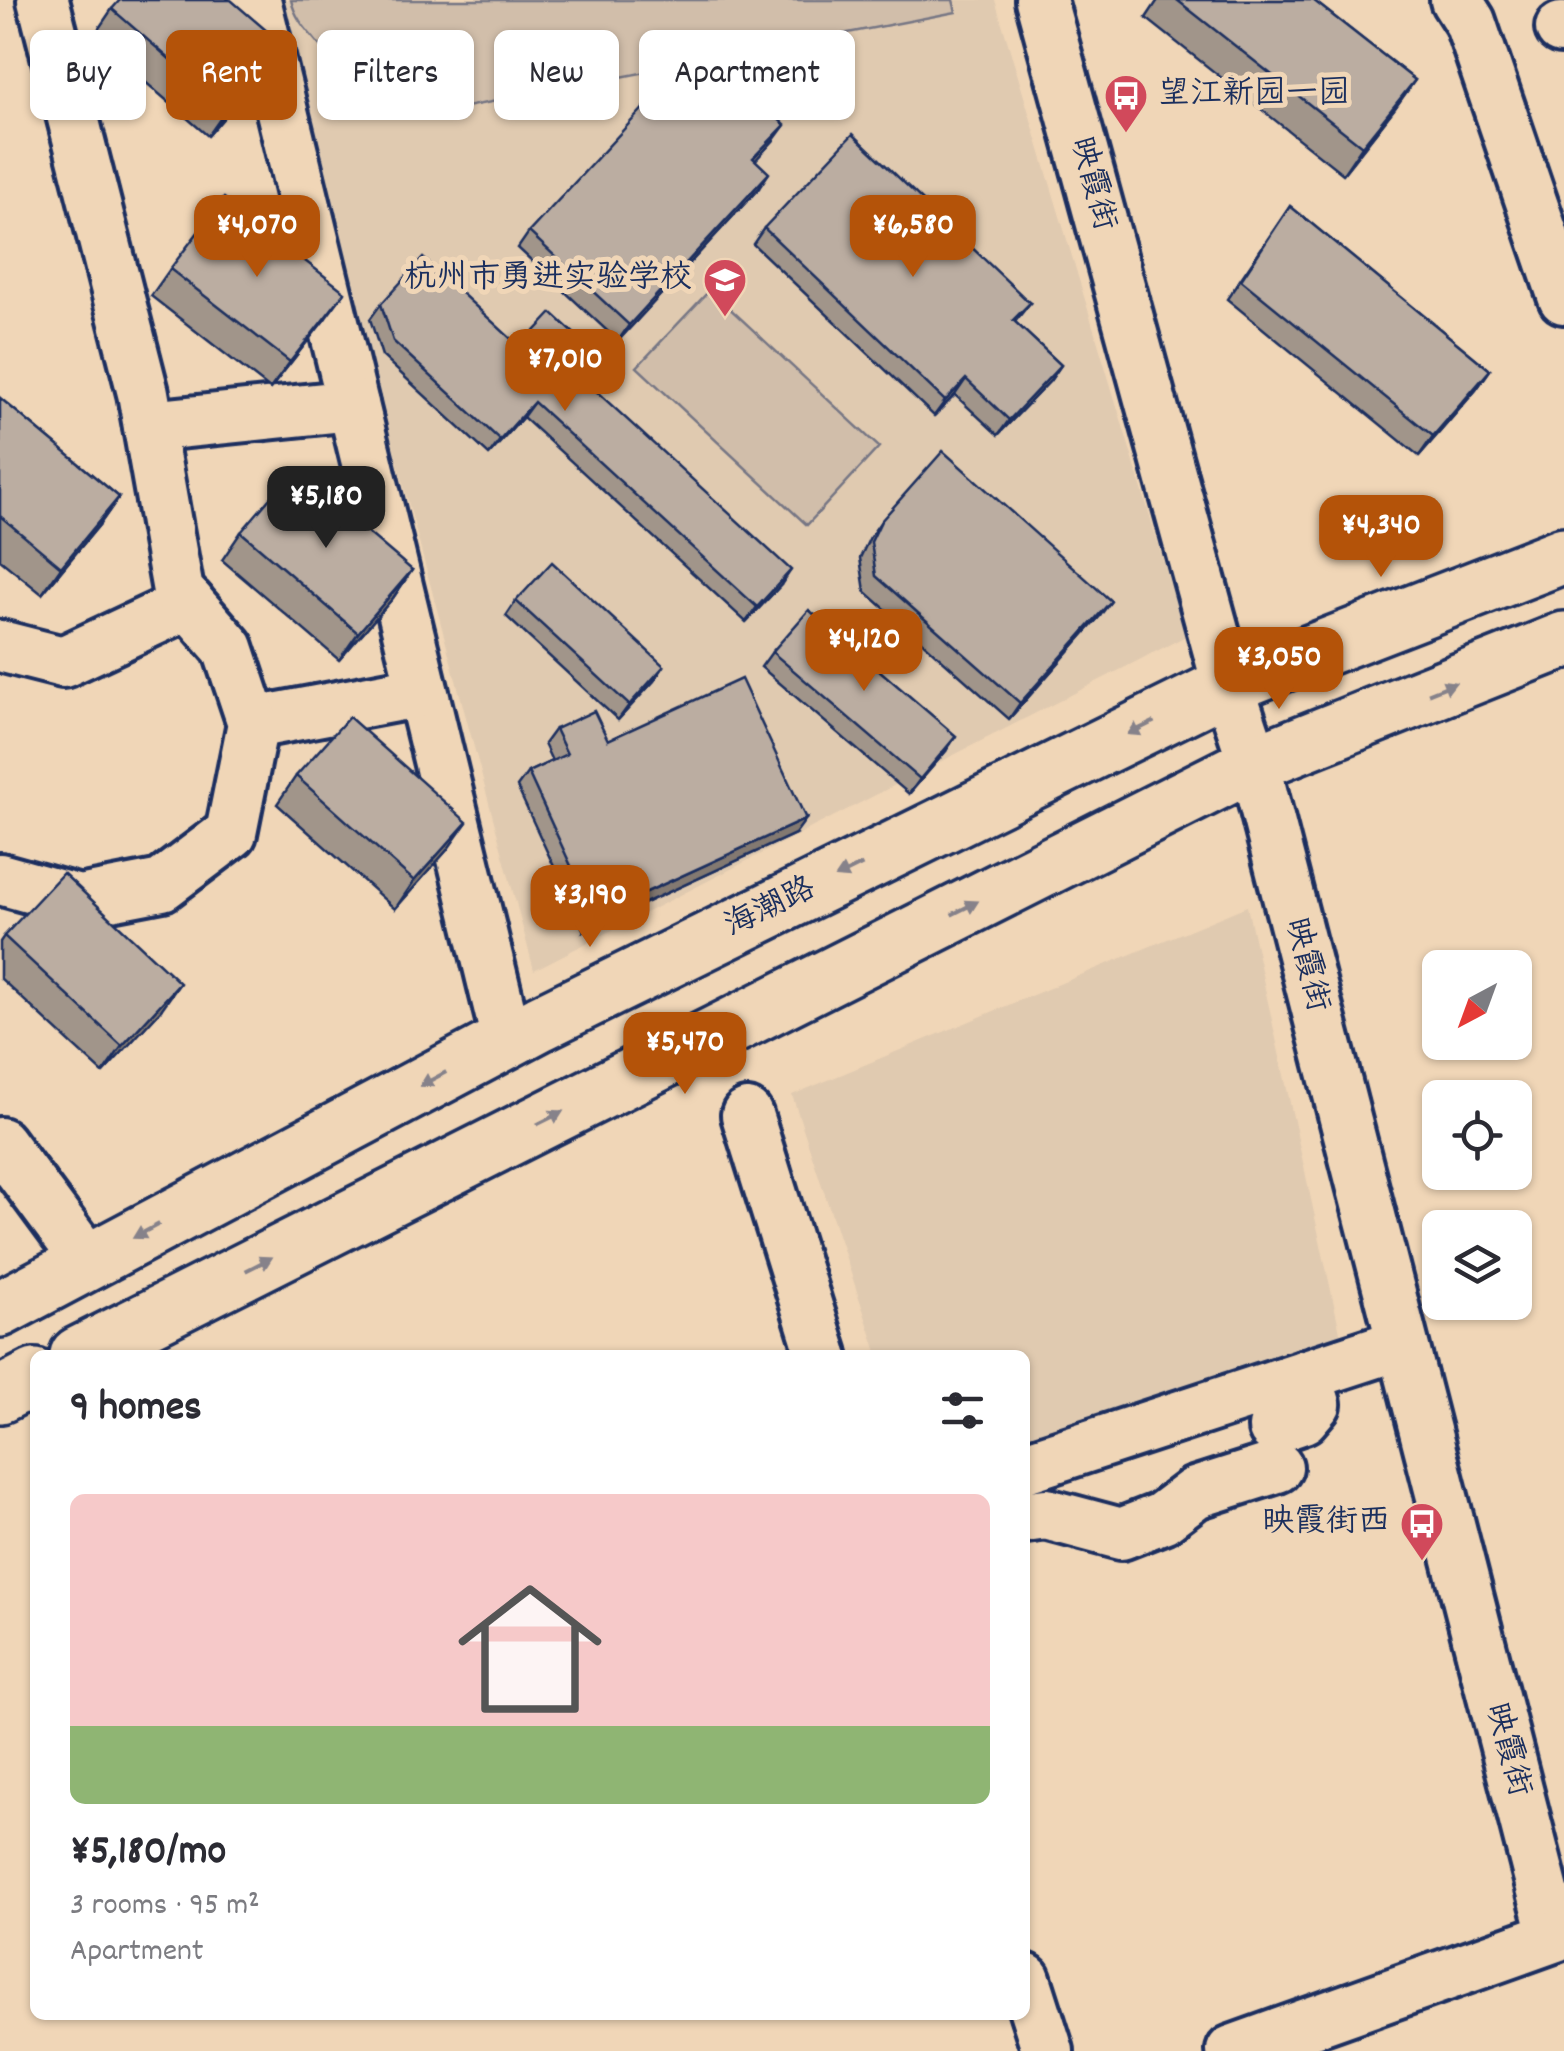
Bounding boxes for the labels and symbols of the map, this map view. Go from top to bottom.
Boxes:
bus stop icon: 望江新园一园 [1103,73,1149,134]
place label: 望江新园一园 [1158,73,1350,119]
street label: 映霞街 [1056,132,1126,236]
pin: ¥4,070 [176,195,338,280]
pin: ¥6,580 [832,195,994,280]
place label: 杭州市勇进实验学校 [404,257,692,303]
school or university icon: 杭州市勇进实验学校 [702,257,748,318]
pin: ¥7,010 [484,329,646,414]
pin: ¥5,180 [245,466,407,551]
pin: ¥4,340 [1300,495,1462,580]
pin: ¥4,120 [783,609,945,694]
pin: ¥3,050 [1198,627,1360,712]
one-way arrow [1427,680,1457,696]
one-way arrow [1126,719,1155,736]
one-way arrow [834,862,863,879]
pin: ¥3,190 [509,865,671,950]
street label: 海潮路 [718,867,824,951]
one-way arrow [950,900,979,917]
street label: 映霞街 [1271,913,1339,1017]
north arrow [1422,950,1532,1060]
pin: ¥5,470 [604,1012,766,1097]
one-way arrow [419,1070,448,1087]
one-way arrow [535,1110,564,1127]
one-way arrow [131,1223,160,1240]
one-way arrow [245,1256,274,1273]
place label: 映霞街西 [1262,1501,1390,1547]
bus stop icon: 映霞街西 [1399,1501,1445,1562]
street label: 映霞街 [1471,1698,1541,1802]

